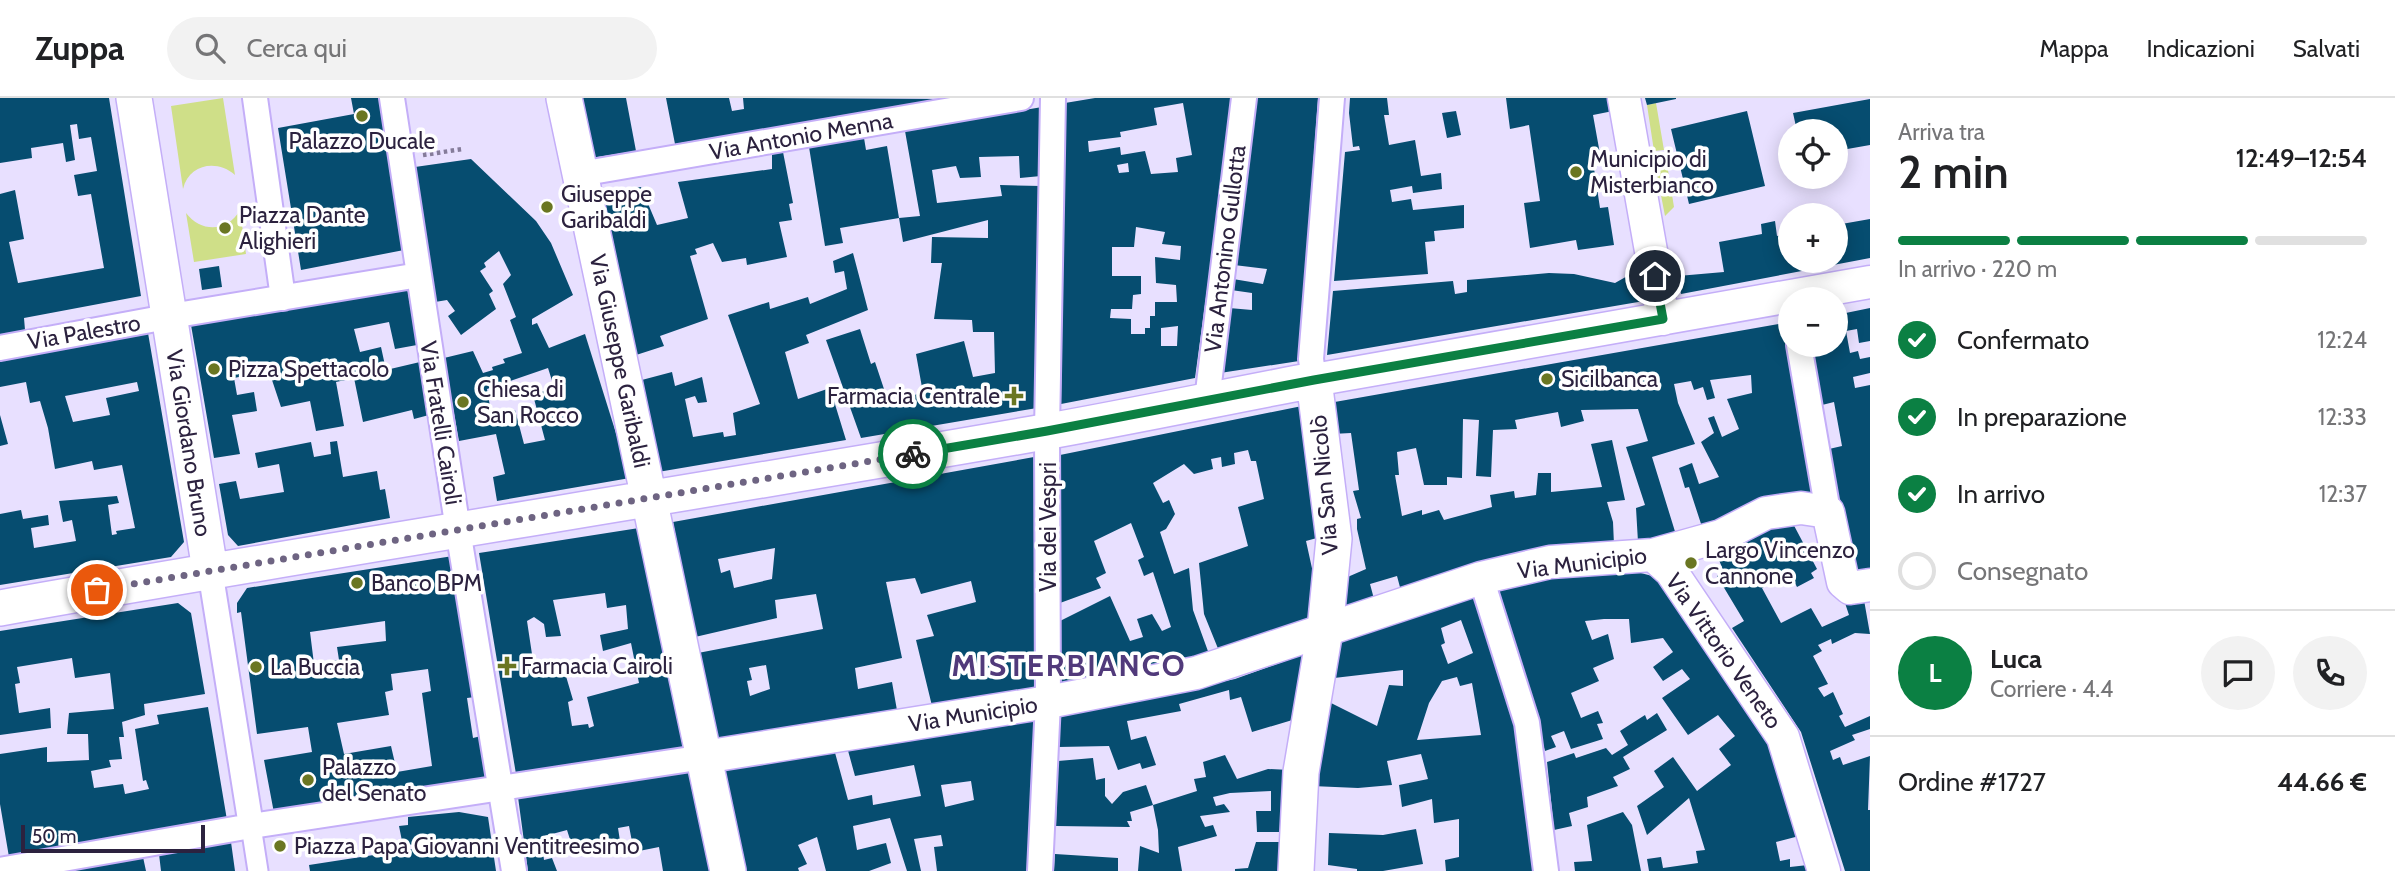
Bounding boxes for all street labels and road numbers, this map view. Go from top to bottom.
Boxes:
street label: Via Antonio Menna [707,106,895,166]
street label: Via Antonino Gullotta [1198,144,1252,354]
street label: Via Giuseppe Garibaldi [584,252,656,470]
street label: Via Palestro [25,308,143,356]
street label: Via Fratelli Cairoli [414,339,468,507]
street label: Via Giordano Bruno [160,348,218,538]
street label: Via San Nicolò [1304,414,1344,556]
street label: Via dei Vespri [1034,462,1062,592]
street label: Via Municipio [1516,541,1648,585]
street label: Via Vittorio Veneto [1660,568,1788,734]
street label: Via Municipio [907,690,1039,738]

